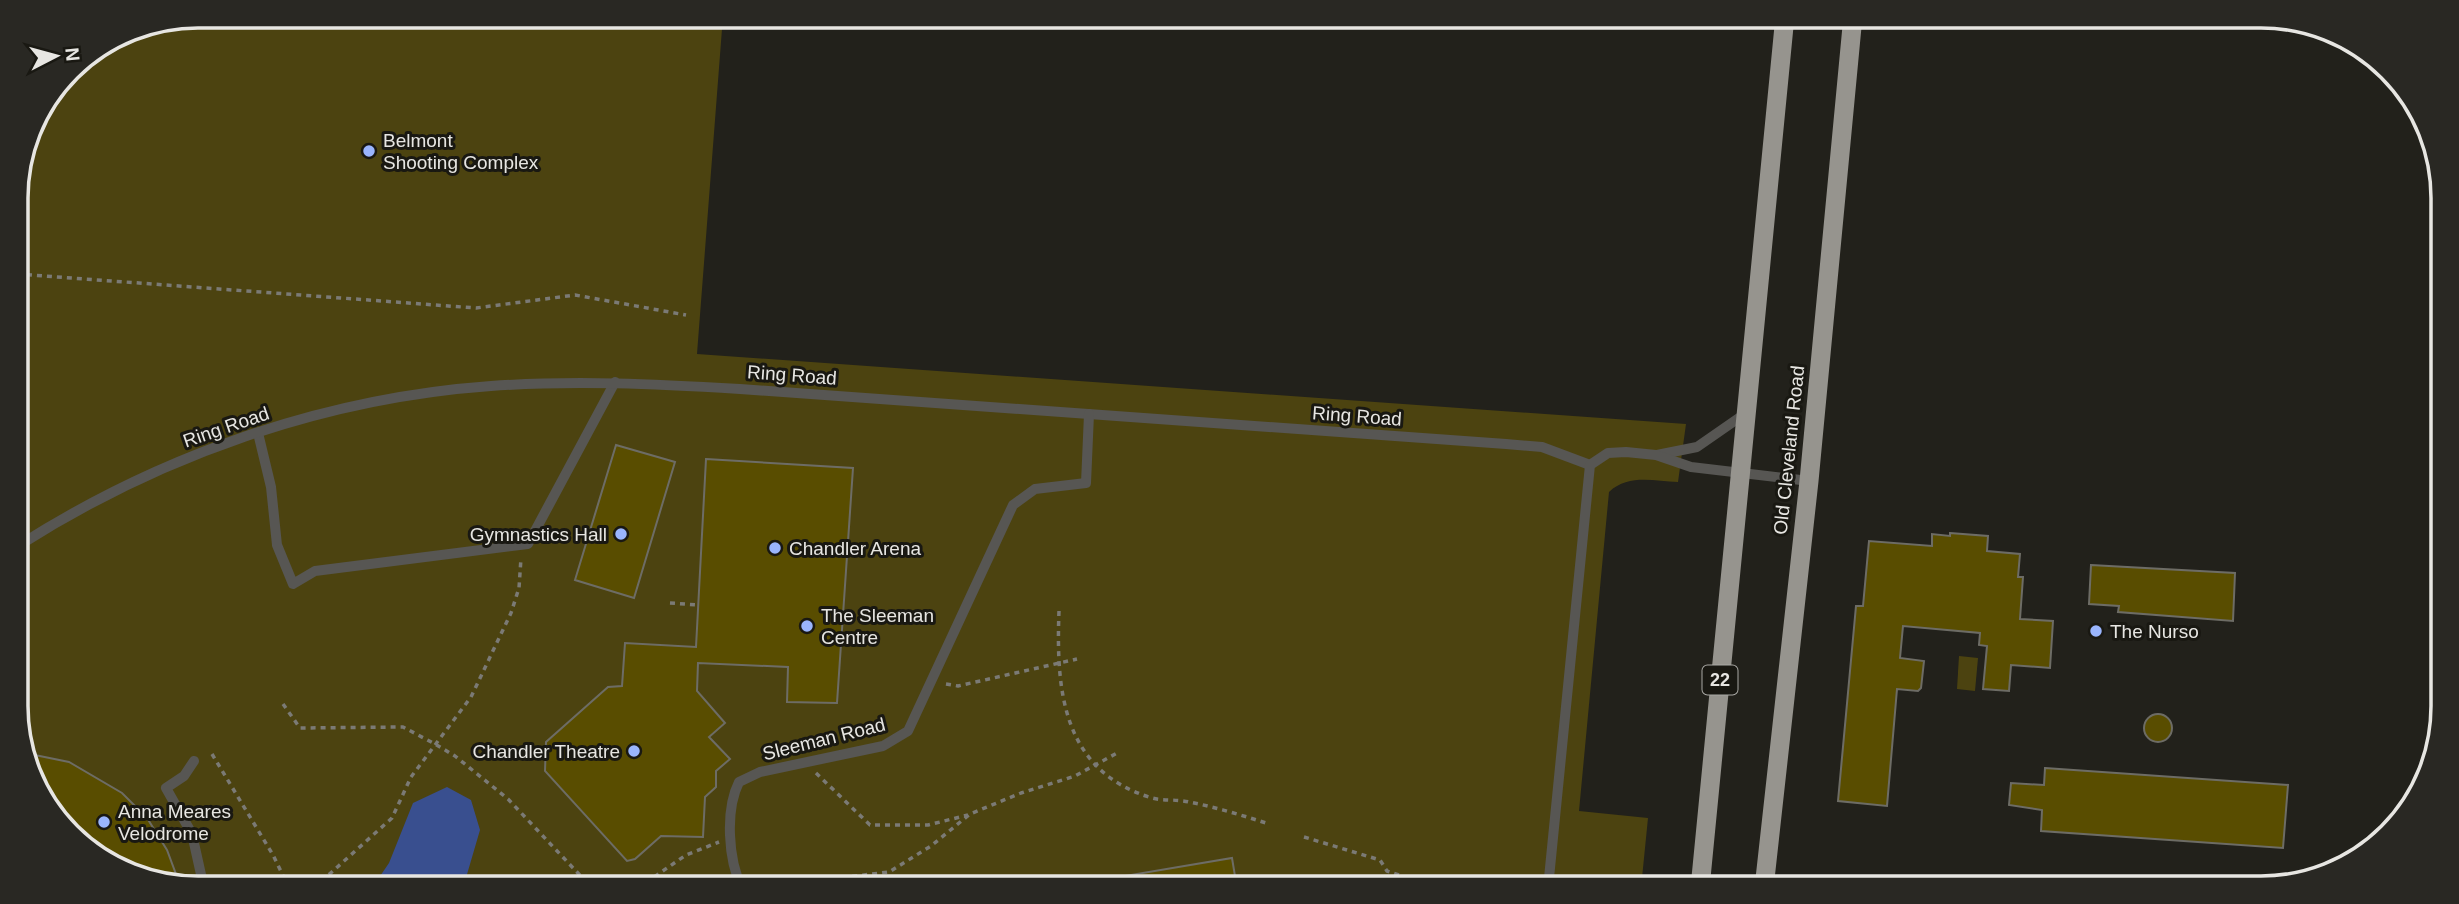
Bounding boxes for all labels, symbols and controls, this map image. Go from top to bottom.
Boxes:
north arrow [21,21,91,91]
text: N [61,46,84,62]
place label: Belmont Shooting Complex [383,130,539,173]
marker: Belmont Shooting Complex [361,143,377,159]
street label: Ring Road [746,361,838,389]
street label: Old Cleveland Road [1770,364,1808,536]
street label: Ring Road [180,402,272,452]
street label: Ring Road [1311,402,1403,430]
place label: Gymnastics Hall [470,524,607,545]
marker: Gymnastics Hall [613,526,629,542]
place label: Chandler Arena [789,538,921,559]
marker: Chandler Arena [767,540,783,556]
place label: The Sleeman Centre [821,605,934,648]
marker: The Sleeman Centre [799,618,815,634]
place label: The Nurso [2110,621,2199,642]
marker: The Nurso [2088,623,2104,639]
road number: 22 [1702,666,1738,694]
street label: Sleeman Road [760,714,888,764]
place label: Chandler Theatre [472,741,620,762]
marker: Chandler Theatre [626,743,642,759]
place label: Anna Meares Velodrome [118,801,231,844]
marker: Anna Meares Velodrome [96,814,112,830]

